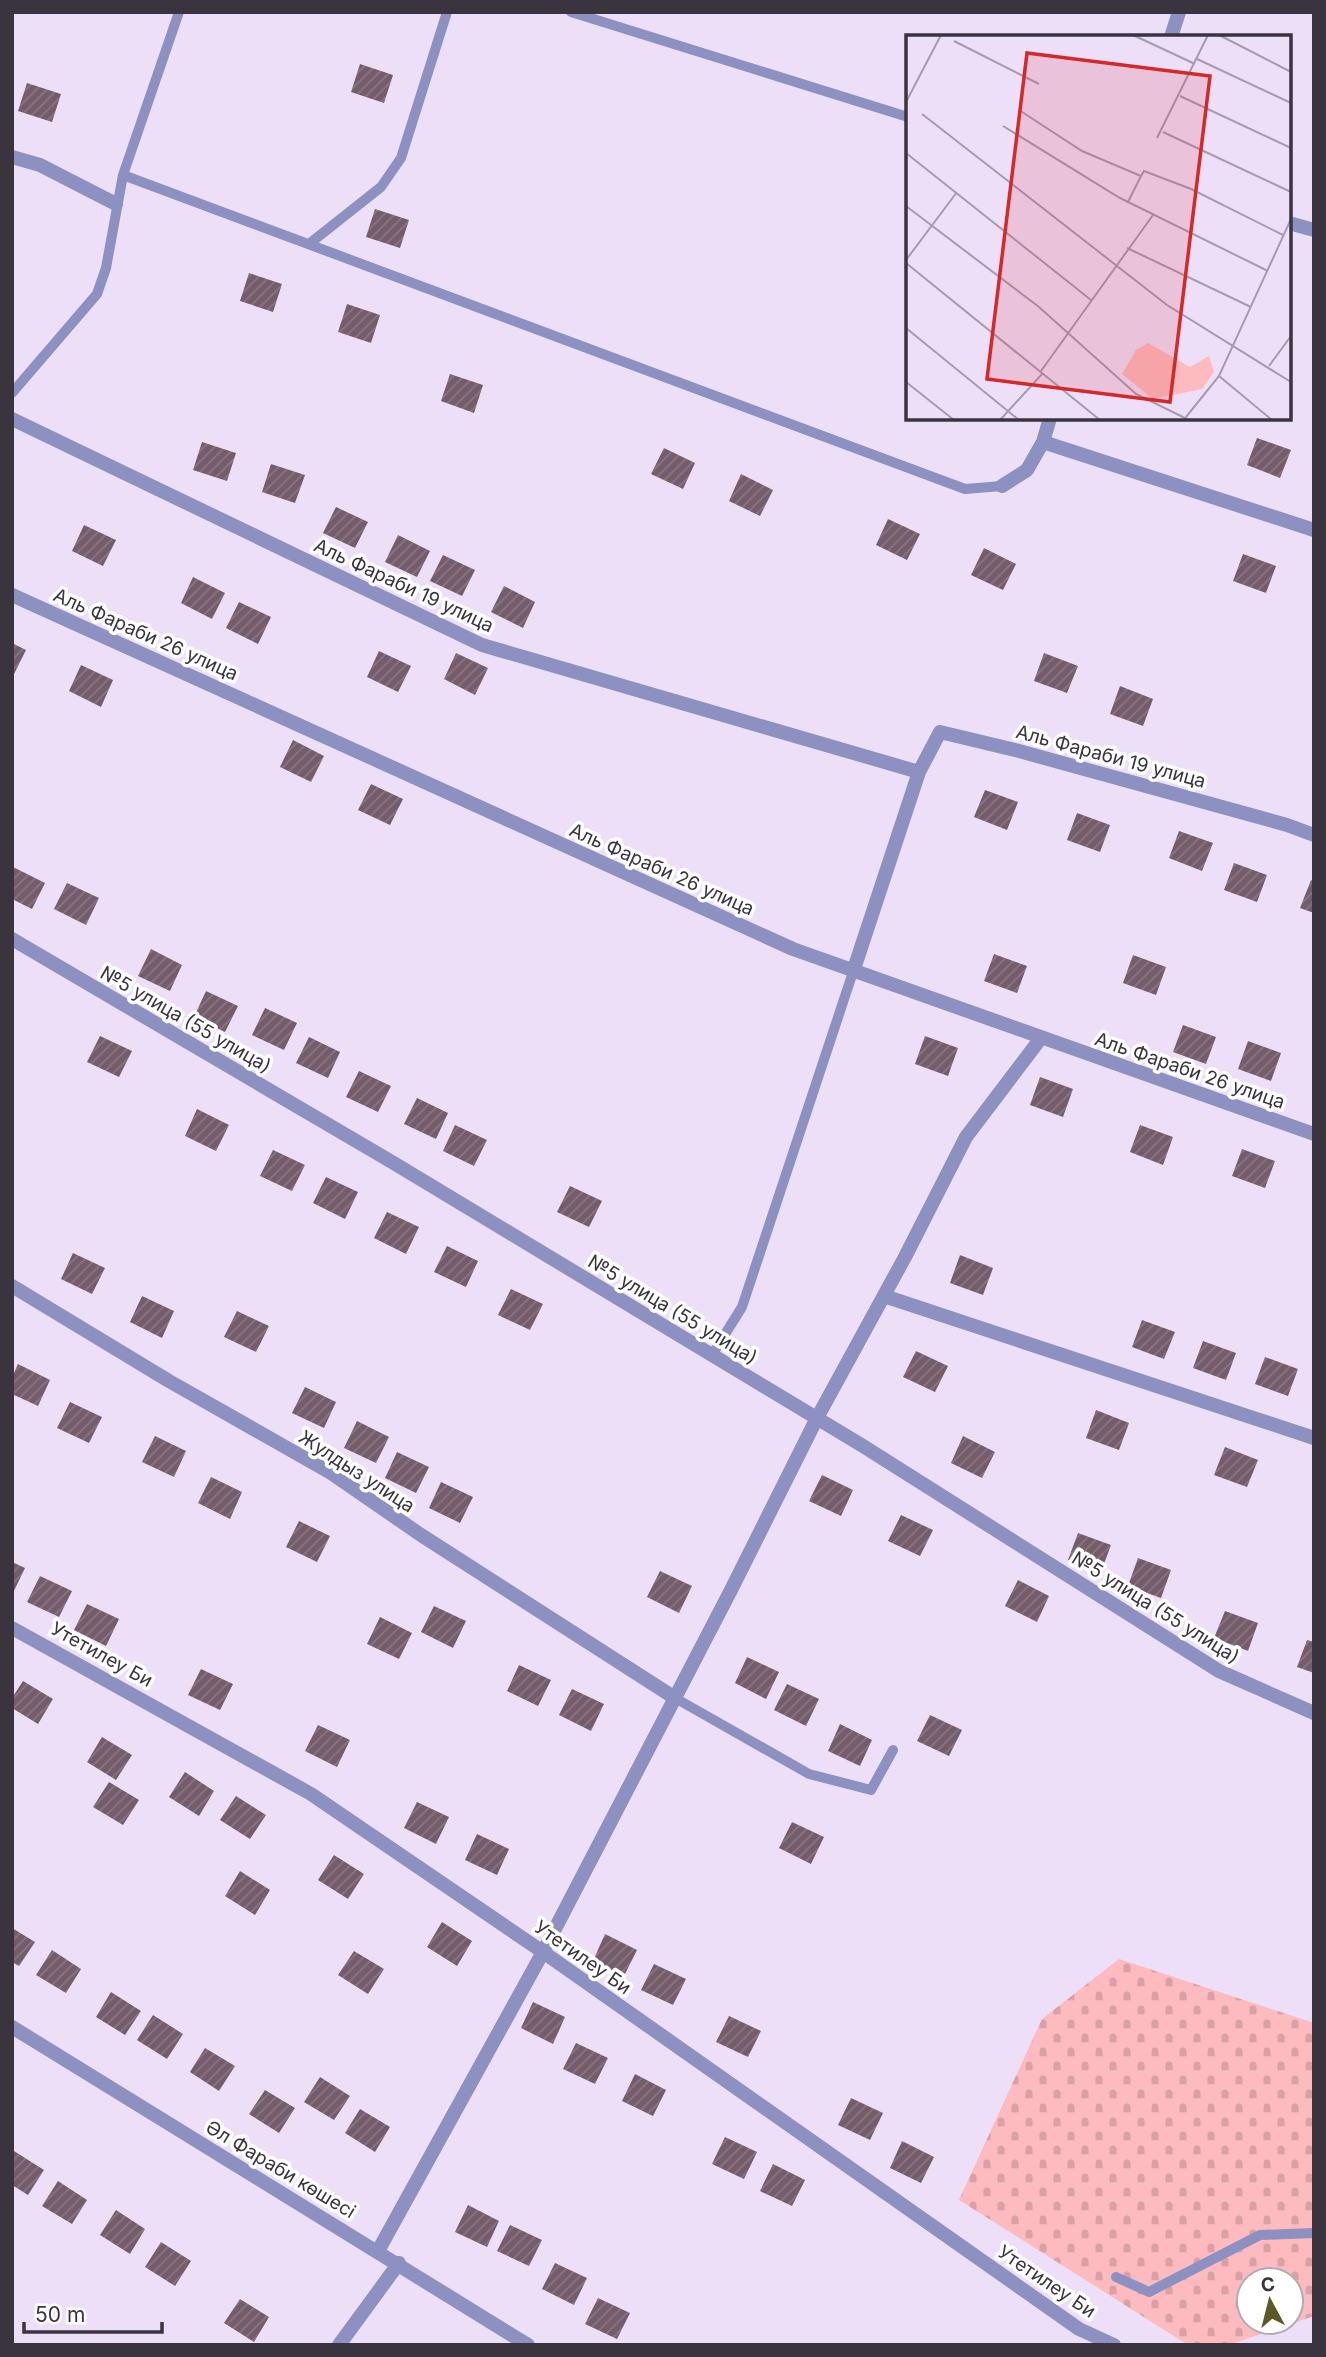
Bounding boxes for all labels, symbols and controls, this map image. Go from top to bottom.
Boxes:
inset map [906,35,1291,420]
street label: Аль Фараби 19 улица [310,534,497,637]
street label: Аль Фараби 26 улица [50,583,242,686]
street label: Аль Фараби 19 улица [1013,720,1208,793]
street label: Аль Фараби 26 улица [566,818,758,921]
street label: №5 улица (55 улица) [96,961,275,1078]
street label: Аль Фараби 26 улица [1092,1027,1288,1114]
street label: №5 улица (55 улица) [584,1250,762,1369]
street label: Жулдыз улица [294,1425,419,1517]
street label: №5 улица (55 улица) [1068,1546,1244,1668]
street label: Утетилеу Би [47,1617,157,1692]
street label: Утетилеу Би [530,1916,636,1999]
street label: Әл Фараби көшесі [202,2116,360,2223]
street label: Утетилеу Би [993,2240,1100,2323]
north arrow [1235,2266,1305,2336]
text: С [1260,2272,1276,2297]
scale bar [24,2290,163,2334]
text: 50 m [35,2302,85,2327]

